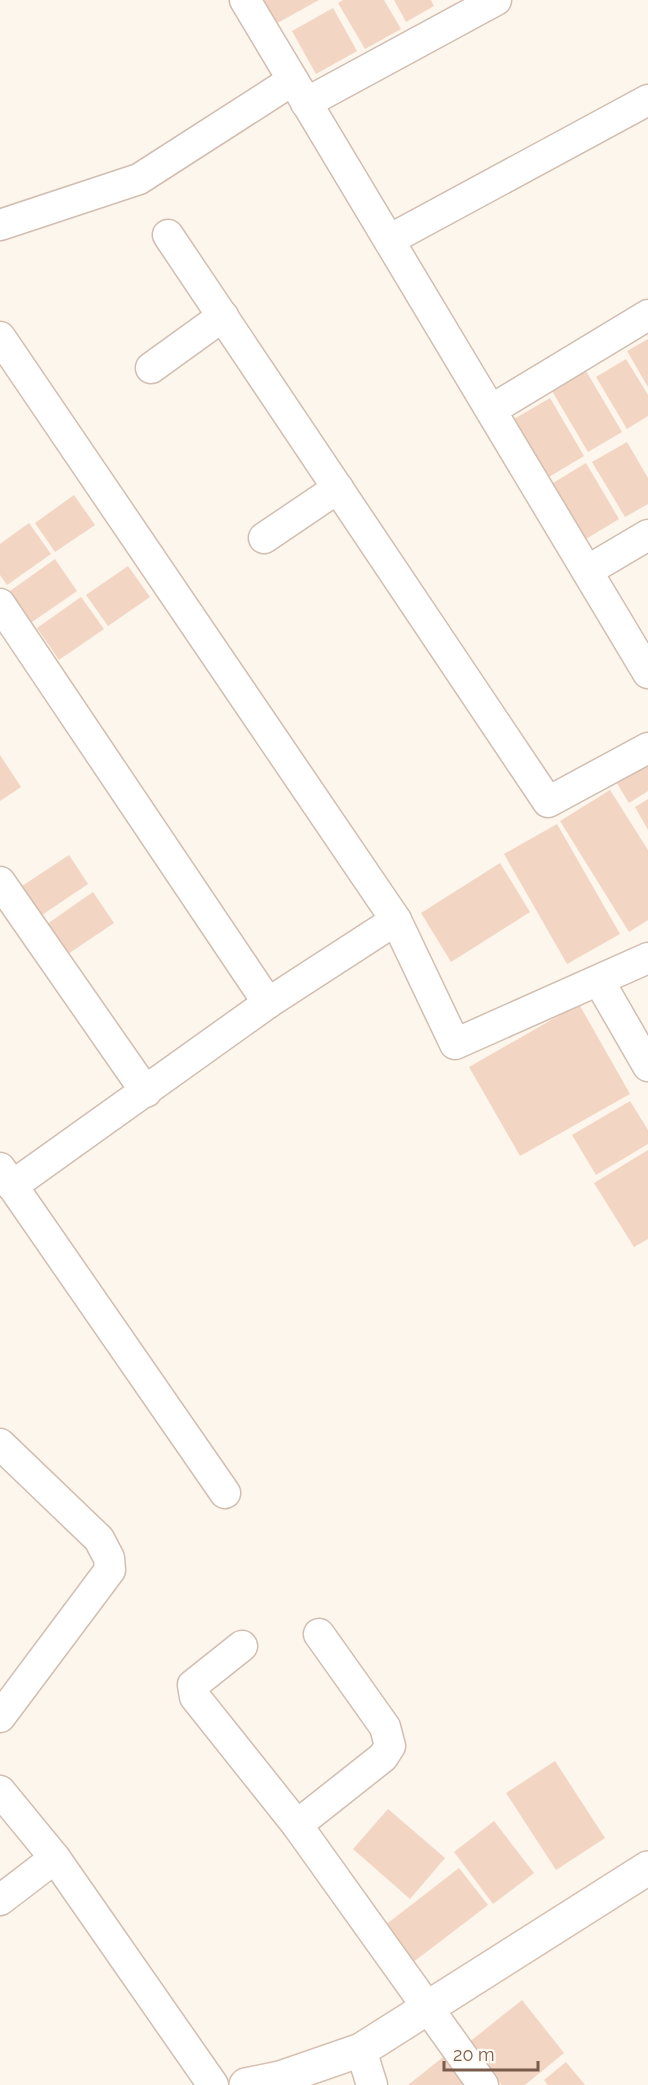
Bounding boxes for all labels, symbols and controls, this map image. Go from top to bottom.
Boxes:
scale bar [444,2034,538,2072]
text: 20 m [453,2044,495,2065]

